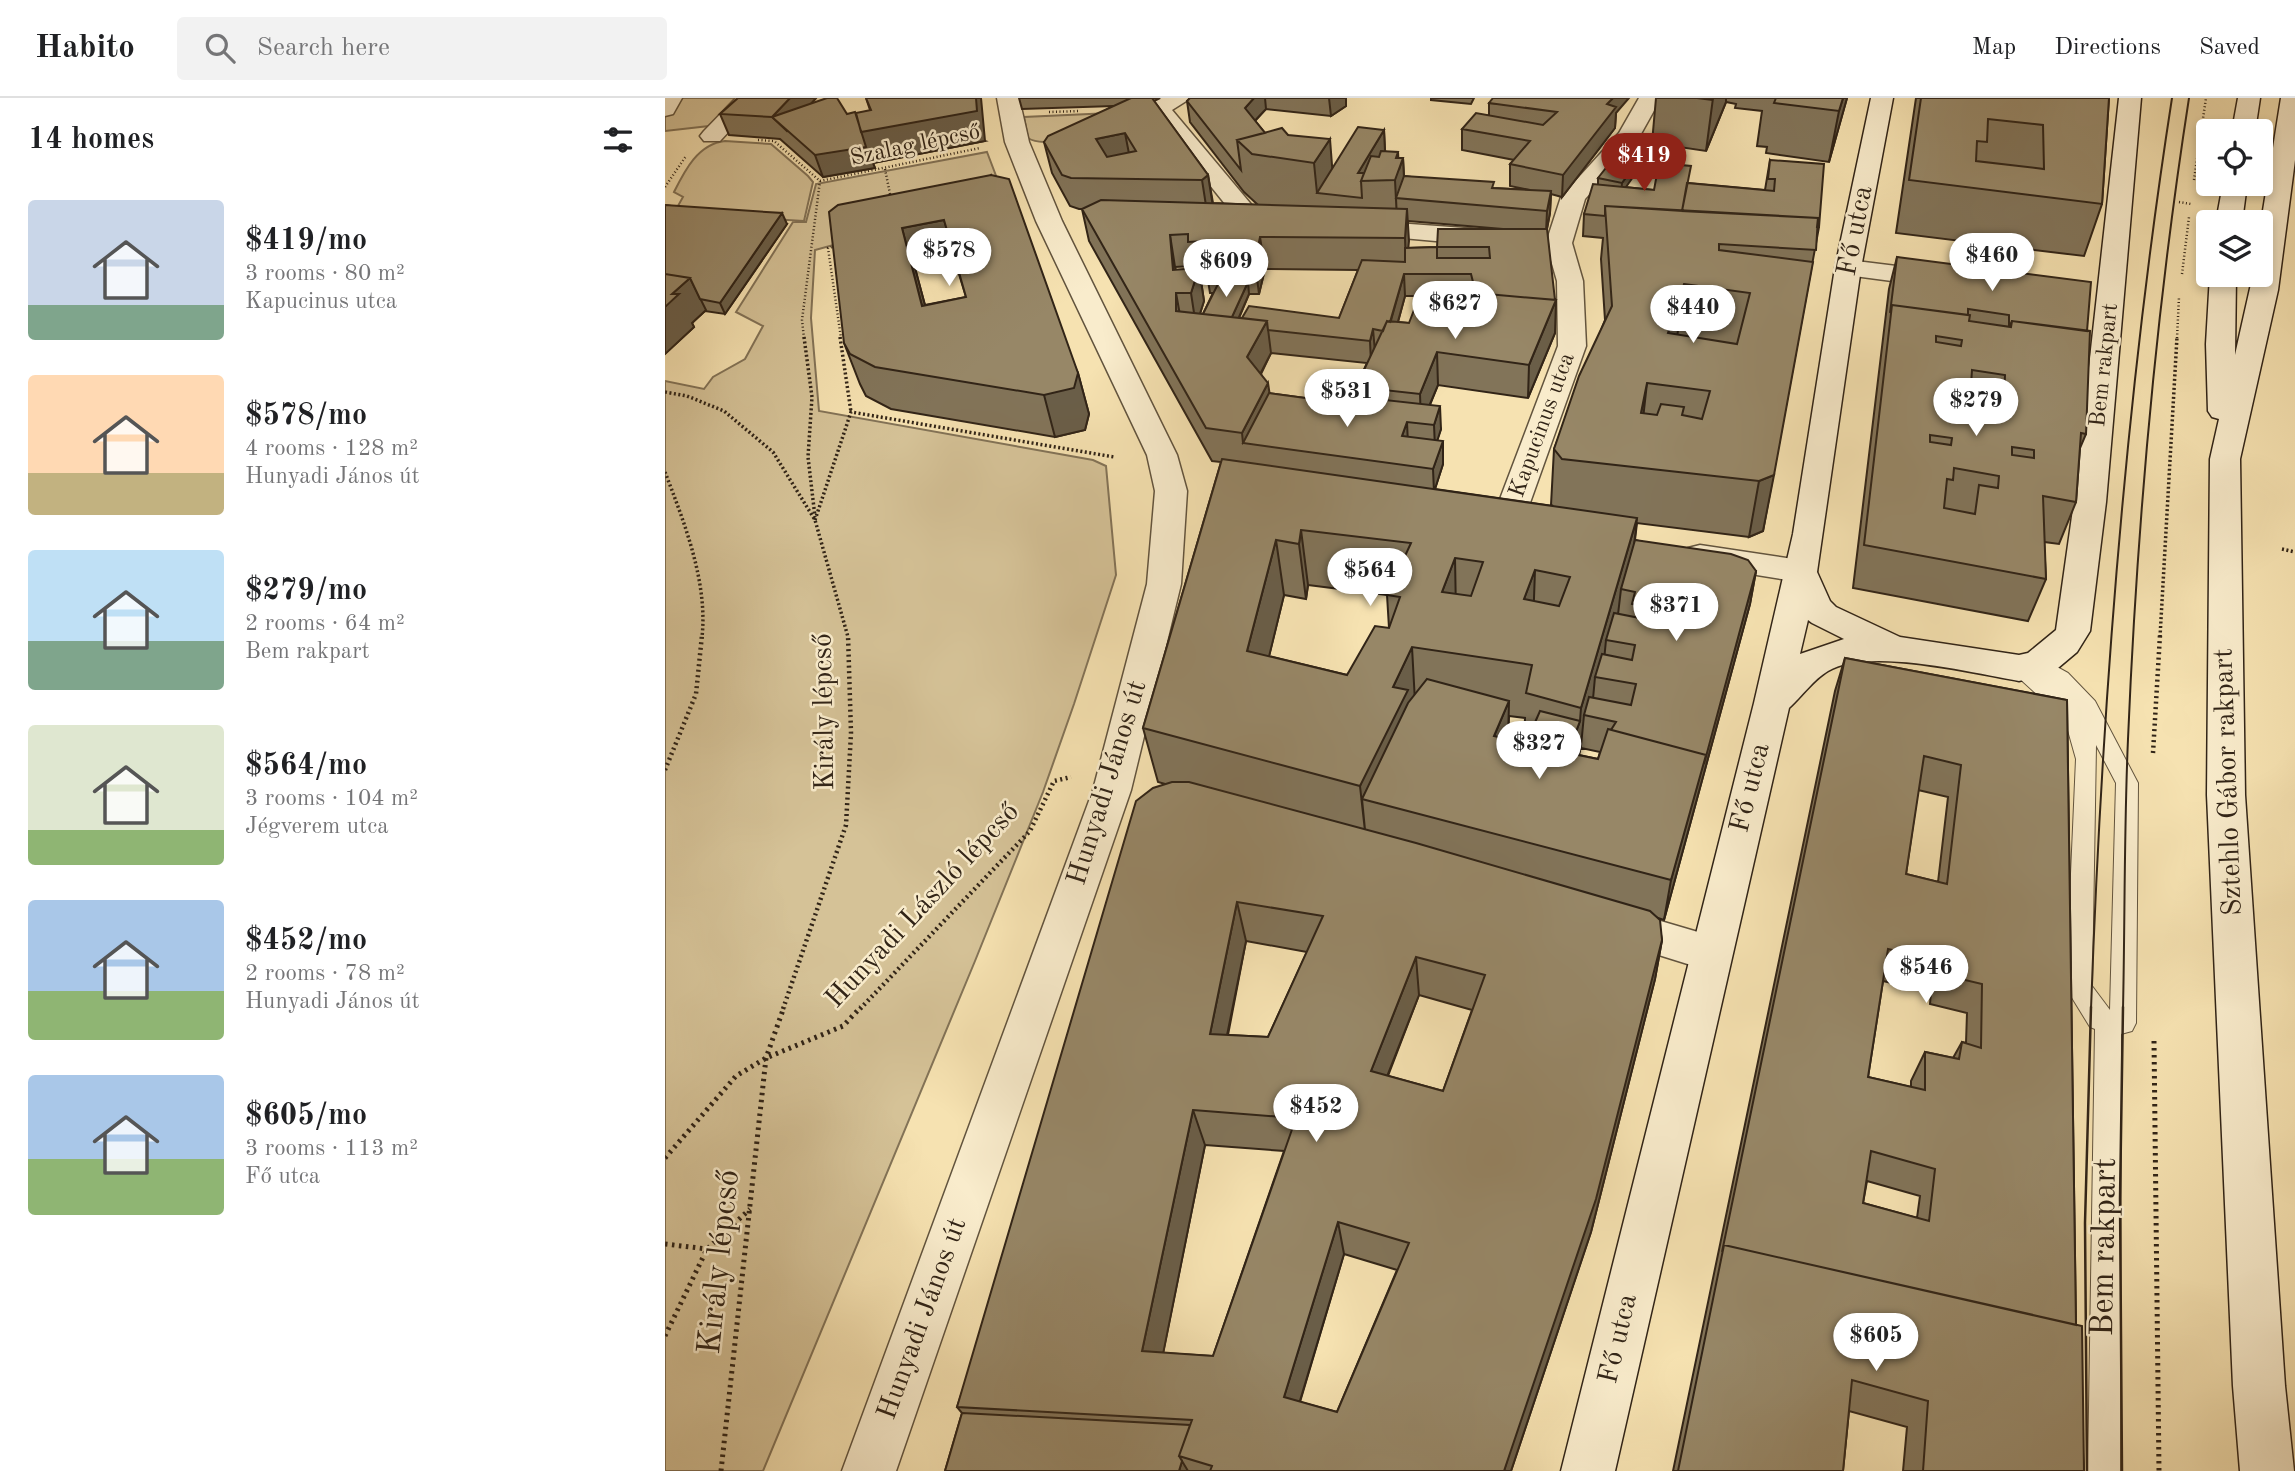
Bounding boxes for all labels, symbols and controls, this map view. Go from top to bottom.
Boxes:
search box [177,17,667,80]
icon: search [201,29,239,67]
text: Habito [35,32,135,65]
text: Search here [257,35,390,61]
text: Map [1972,36,2016,60]
text: Directions [2054,36,2161,60]
text: Saved [2199,36,2260,60]
map controls [2196,119,2273,287]
button: locate [2196,119,2273,196]
street label: Szalag lépcső [848,120,982,170]
icon: filters [599,121,637,159]
text: 14 homes [28,125,154,155]
pin: $419 [1603,134,1685,193]
text: $419 [1617,144,1671,167]
street label: Fő utca [1834,183,1878,279]
button: layers [2196,210,2273,287]
text: $419/mo [245,226,367,256]
icon: home [84,228,168,312]
pin: $578 [908,228,990,288]
pin: $460 [1951,234,2033,293]
text: $578 [922,239,976,262]
pin: $609 [1185,240,1267,299]
text: $460 [1965,244,2019,267]
text: $609 [1199,250,1253,273]
text: 3 rooms · 80 m² [245,262,405,285]
pin: $627 [1414,282,1496,341]
pin: $440 [1652,286,1734,345]
text: Kapucinus utca [245,290,397,313]
text: $627 [1428,292,1482,315]
text: $440 [1666,296,1720,319]
street label: Bem rakpart [2086,302,2122,428]
street label: Kapucinus utca [1505,350,1579,500]
pin: $531 [1306,370,1388,429]
pin: $279 [1935,378,2017,438]
text: $531 [1320,380,1374,403]
text: $279 [1949,389,2003,412]
text: $578/mo [245,401,367,431]
icon: home [84,403,168,487]
text: 4 rooms · 128 m² [245,437,418,460]
text: Hunyadi János út [245,465,420,488]
pin: $564 [1329,548,1411,608]
text: $564 [1343,559,1397,582]
text: $279/mo [245,576,367,606]
icon: home [84,578,168,662]
pin: $371 [1635,584,1717,643]
text: $371 [1649,594,1703,617]
text: 2 rooms · 64 m² [245,612,405,635]
street label: Király lépcső [810,633,840,791]
text: Bem rakpart [245,640,370,663]
street label: Sztehlo Gábor rakpart [2210,648,2248,916]
street label: Hunyadi János út [1064,677,1152,889]
pin: $327 [1498,722,1580,781]
text: $327 [1512,732,1566,755]
street label: Fő utca [1726,740,1776,836]
text: $564/mo [245,751,367,781]
icon: home [84,753,168,837]
text: 3 rooms · 104 m² [245,787,418,810]
street label: Hunyadi László lépcső [821,798,1025,1014]
text: Jégverem utca [245,815,389,838]
text: $452/mo [245,926,367,956]
icon: home [84,928,168,1012]
pin: $546 [1885,946,1967,1005]
text: $546 [1899,956,1953,979]
text: 2 rooms · 78 m² [245,962,405,985]
text: Hunyadi János út [245,990,420,1013]
pin: $452 [1275,1084,1357,1144]
text: $452 [1289,1095,1343,1118]
text: $605/mo [245,1101,367,1131]
icon: home [84,1103,168,1187]
text: 3 rooms · 113 m² [245,1137,418,1160]
street label: Bem rakpart [2087,1157,2123,1337]
text: Fő utca [245,1165,320,1188]
street label: Király lépcső [694,1168,746,1356]
street label: Hunyadi János út [873,1214,973,1424]
street label: Fő utca [1595,1291,1643,1387]
pin: $605 [1835,1314,1917,1373]
text: $605 [1849,1324,1903,1347]

